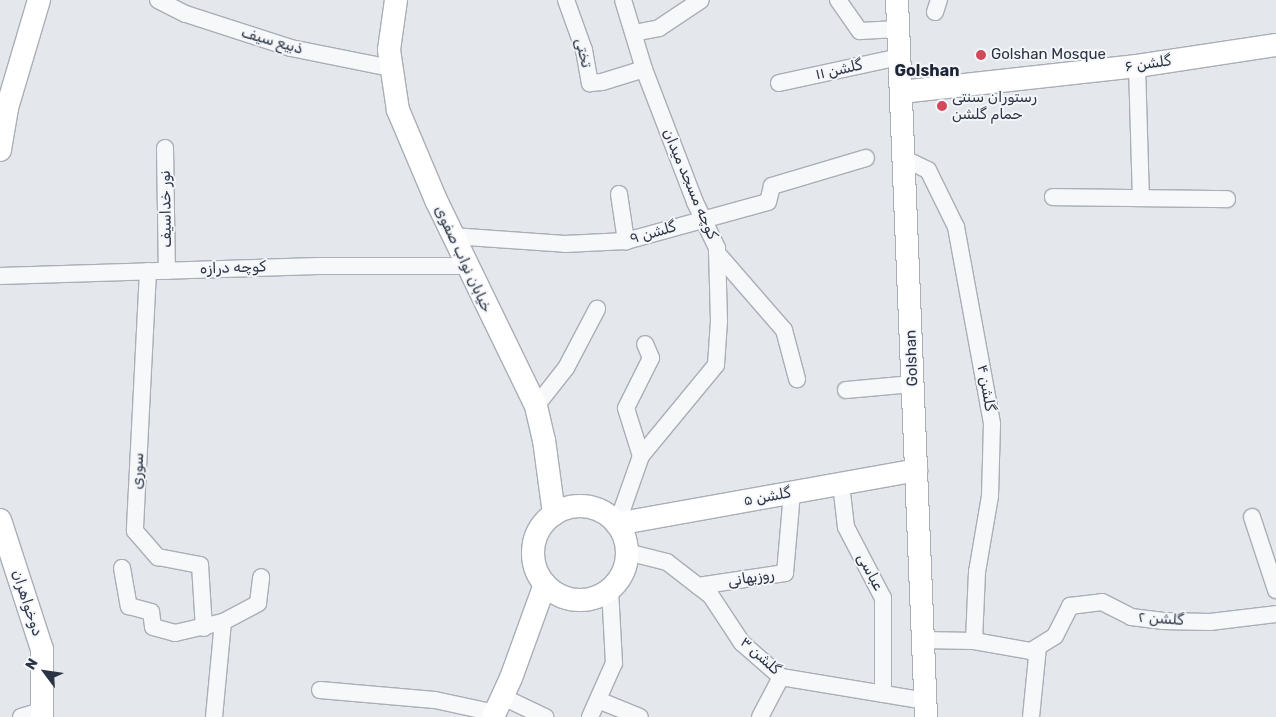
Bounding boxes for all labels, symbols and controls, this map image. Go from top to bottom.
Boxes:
street label: ذبیع سیف [239,24,305,58]
street label: تختی [571,36,595,70]
place label: Golshan Mosque [991,46,1106,64]
marker: Golshan Mosque [975,49,987,61]
street label: گلشن ۶ [1124,52,1172,76]
street label: گلشن ۱۱ [814,56,864,84]
district label: Golshan [895,61,959,81]
place label: رستوران سنتی حمام گلشن [952,88,1037,123]
marker: رستوران سنتی حمام گلشن [936,100,948,112]
street label: کوچه مسجد میدان [659,126,721,242]
street label: نور خداسیف [156,170,176,248]
street label: خیابان نواب صفوی [430,203,496,315]
street label: گلشن ۹ [628,218,678,248]
street label: کوچه درازه [200,258,266,278]
street label: Golshan [902,329,922,387]
street label: گلشن ۴ [973,363,999,413]
street label: سوری [128,452,148,490]
street label: گلشن ۵ [742,484,792,510]
street label: عباسی [853,550,887,594]
street label: روزبهانی [726,565,776,591]
street label: دوخواهران [8,568,46,638]
street label: گلشن ۲ [1138,608,1184,630]
street label: گلشن ۳ [736,633,784,679]
north arrow [20,647,70,697]
text: N [22,655,42,673]

